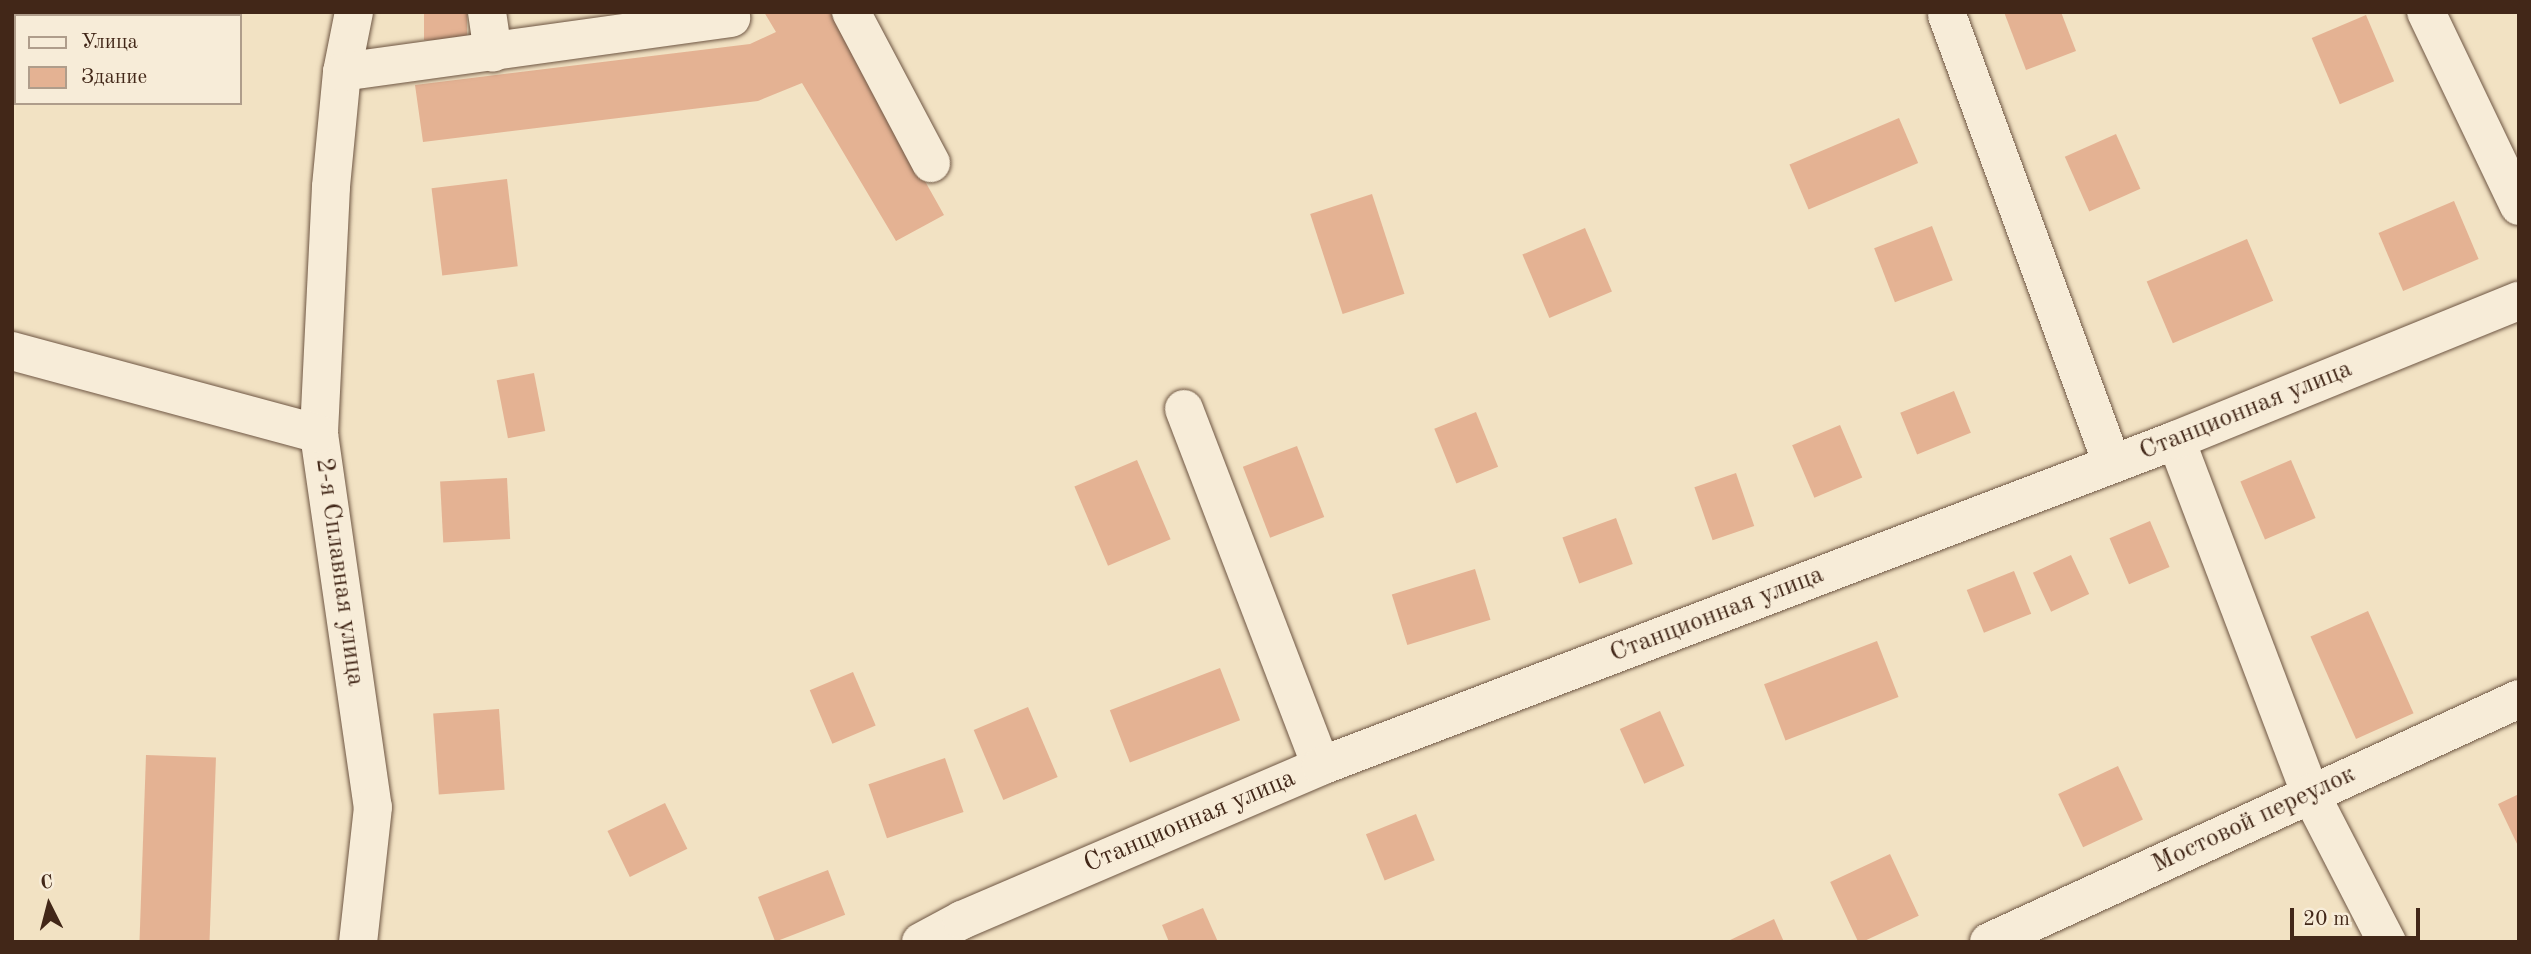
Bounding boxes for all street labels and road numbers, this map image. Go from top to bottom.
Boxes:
street label: Станционная улица [2135,354,2357,468]
street label: 2-я Сплавная улица [308,456,370,688]
street label: Станционная улица [1606,560,1828,670]
street label: Мостовой переулок [2147,759,2361,881]
street label: Станционная улица [1080,763,1300,881]

